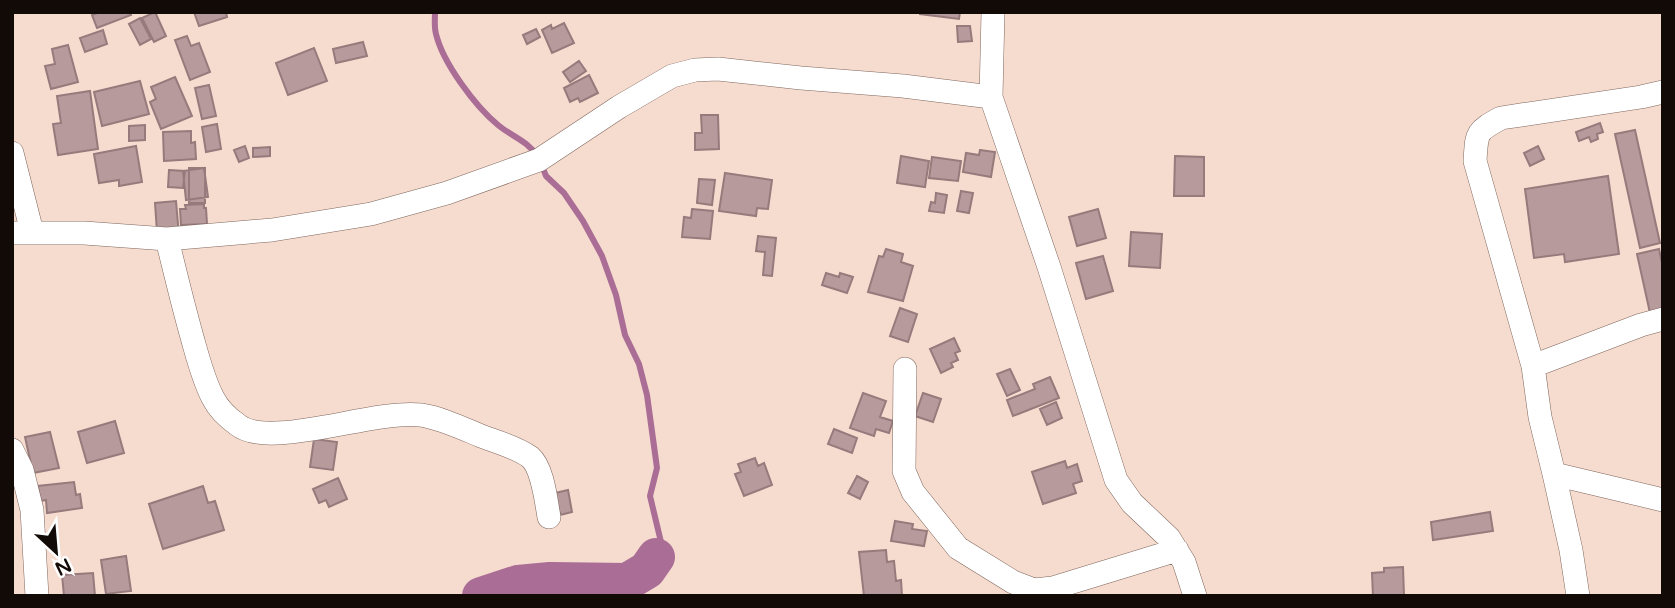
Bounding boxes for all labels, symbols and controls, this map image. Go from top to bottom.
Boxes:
north arrow [21,517,91,587]
text: N [51,553,75,580]

